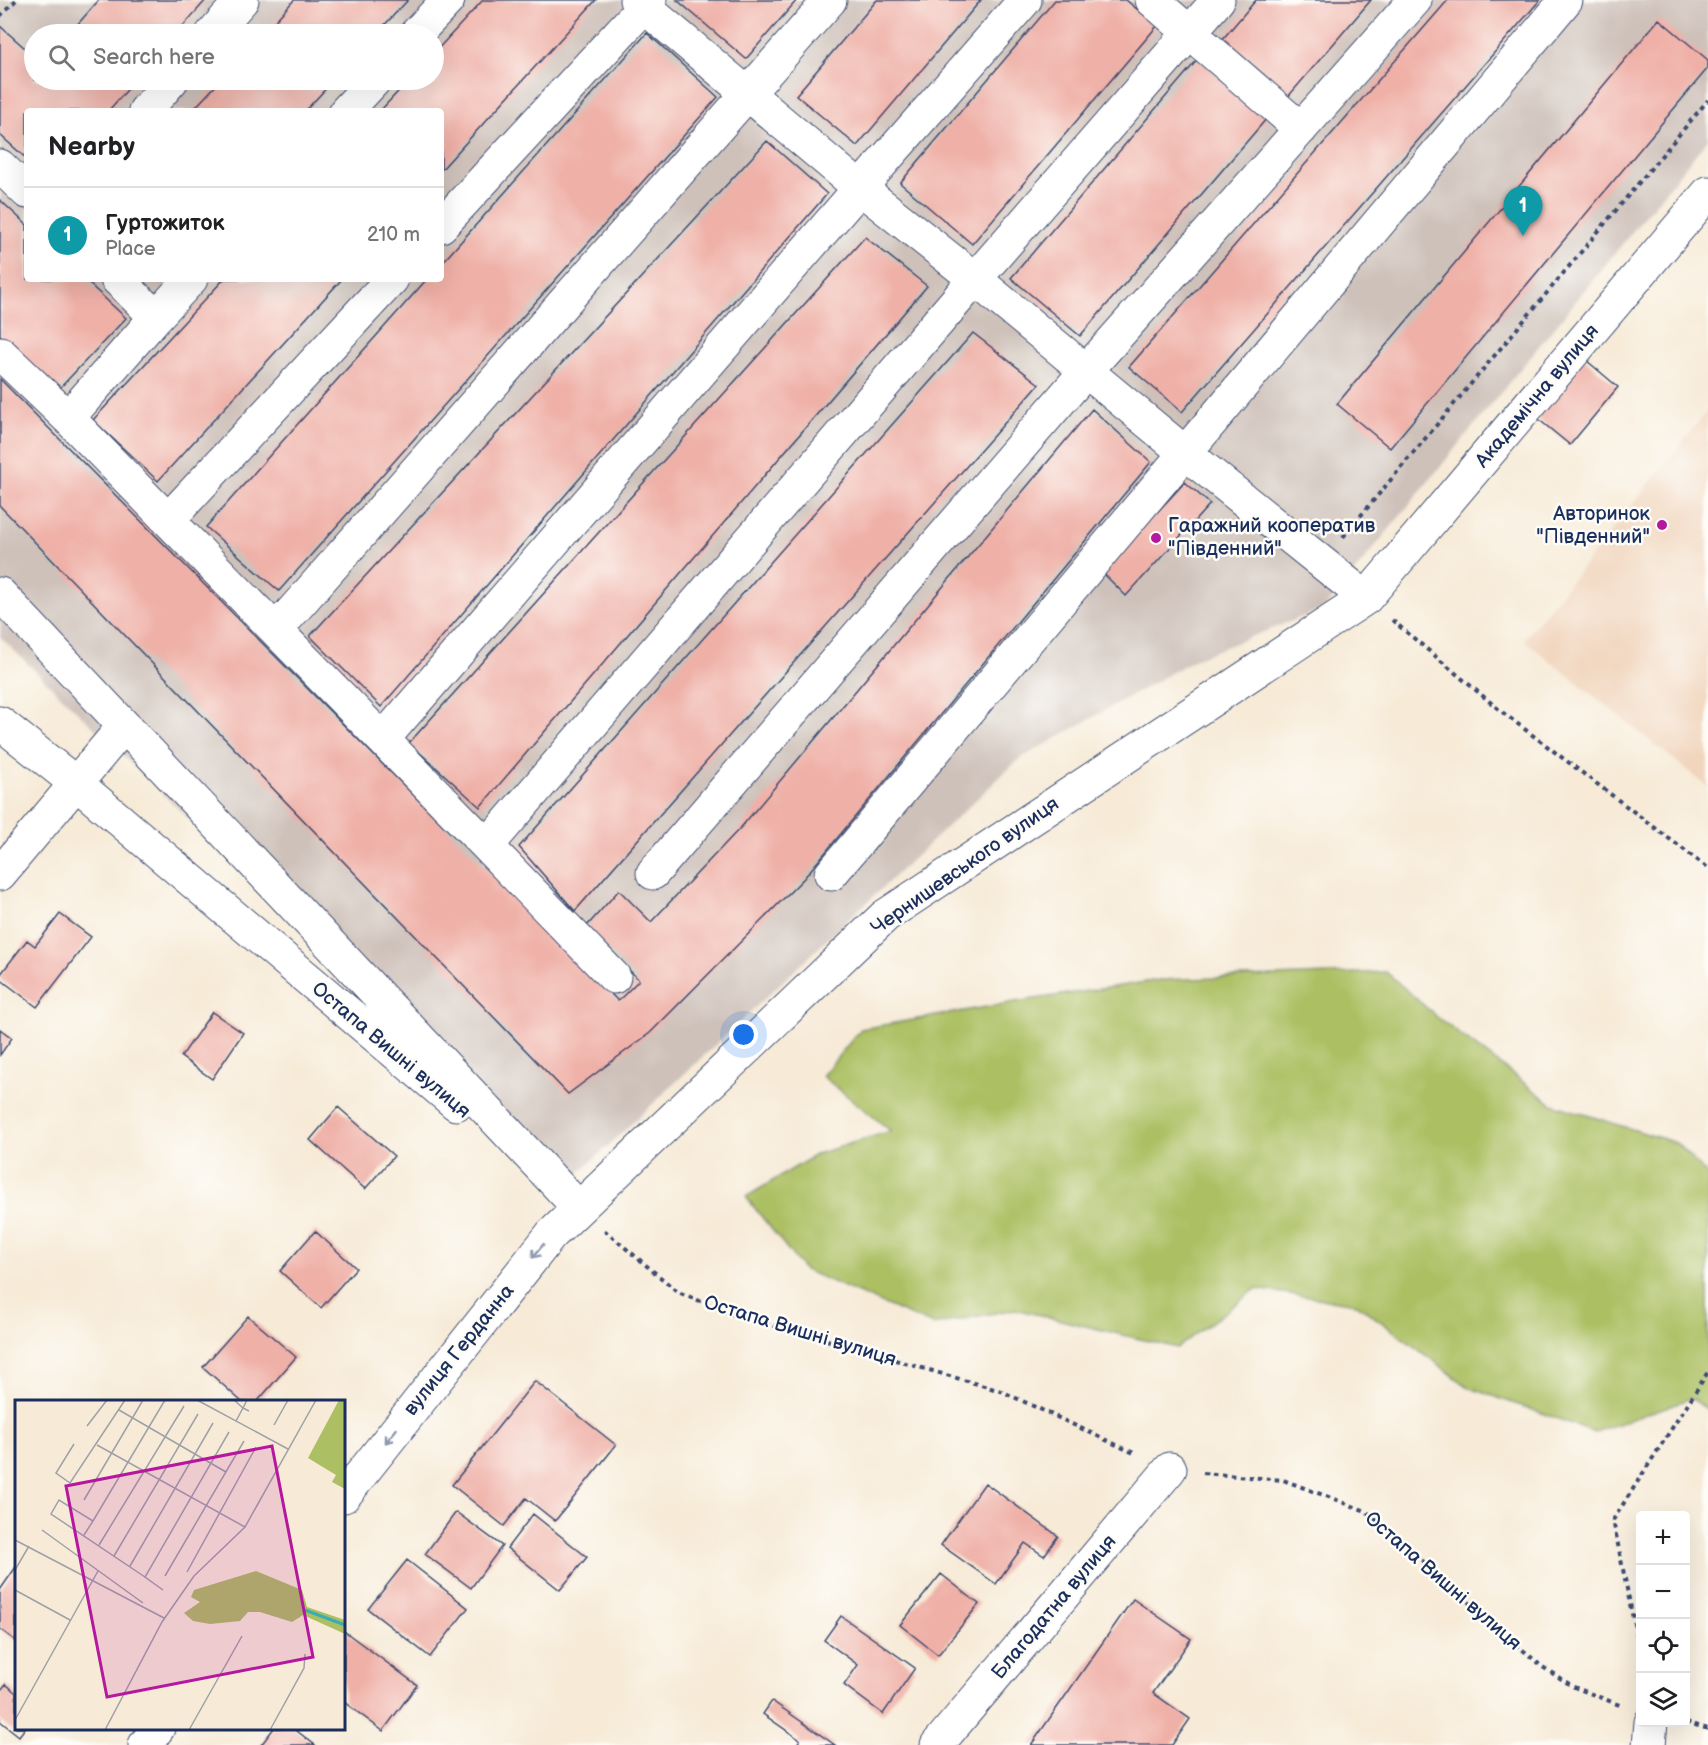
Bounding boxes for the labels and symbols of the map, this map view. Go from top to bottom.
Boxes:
pin: 1 [1504,186,1543,236]
street label: Академічна вулиця [1469,319,1604,473]
place label: Авторинок "Південний" [1536,502,1650,549]
place label: Гаражний кооператив "Південний" [1168,514,1376,561]
marker: Авторинок "Південний" [1655,518,1669,532]
marker: Гаражний кооператив "Південний" [1149,531,1163,545]
street label: Чернишевського вулиця [866,792,1064,940]
street label: Остапа Вишні вулиця [307,977,475,1123]
your location [729,1020,758,1049]
one-way arrow [532,1242,545,1258]
street label: вулиця Герданна [399,1279,519,1420]
street label: Остапа Вишні вулиця [701,1290,899,1372]
inset map [15,1400,345,1730]
one-way arrow [384,1428,397,1444]
street label: Остапа Вишні вулиця [1360,1506,1526,1656]
street label: Благодатна вулиця [987,1530,1121,1684]

